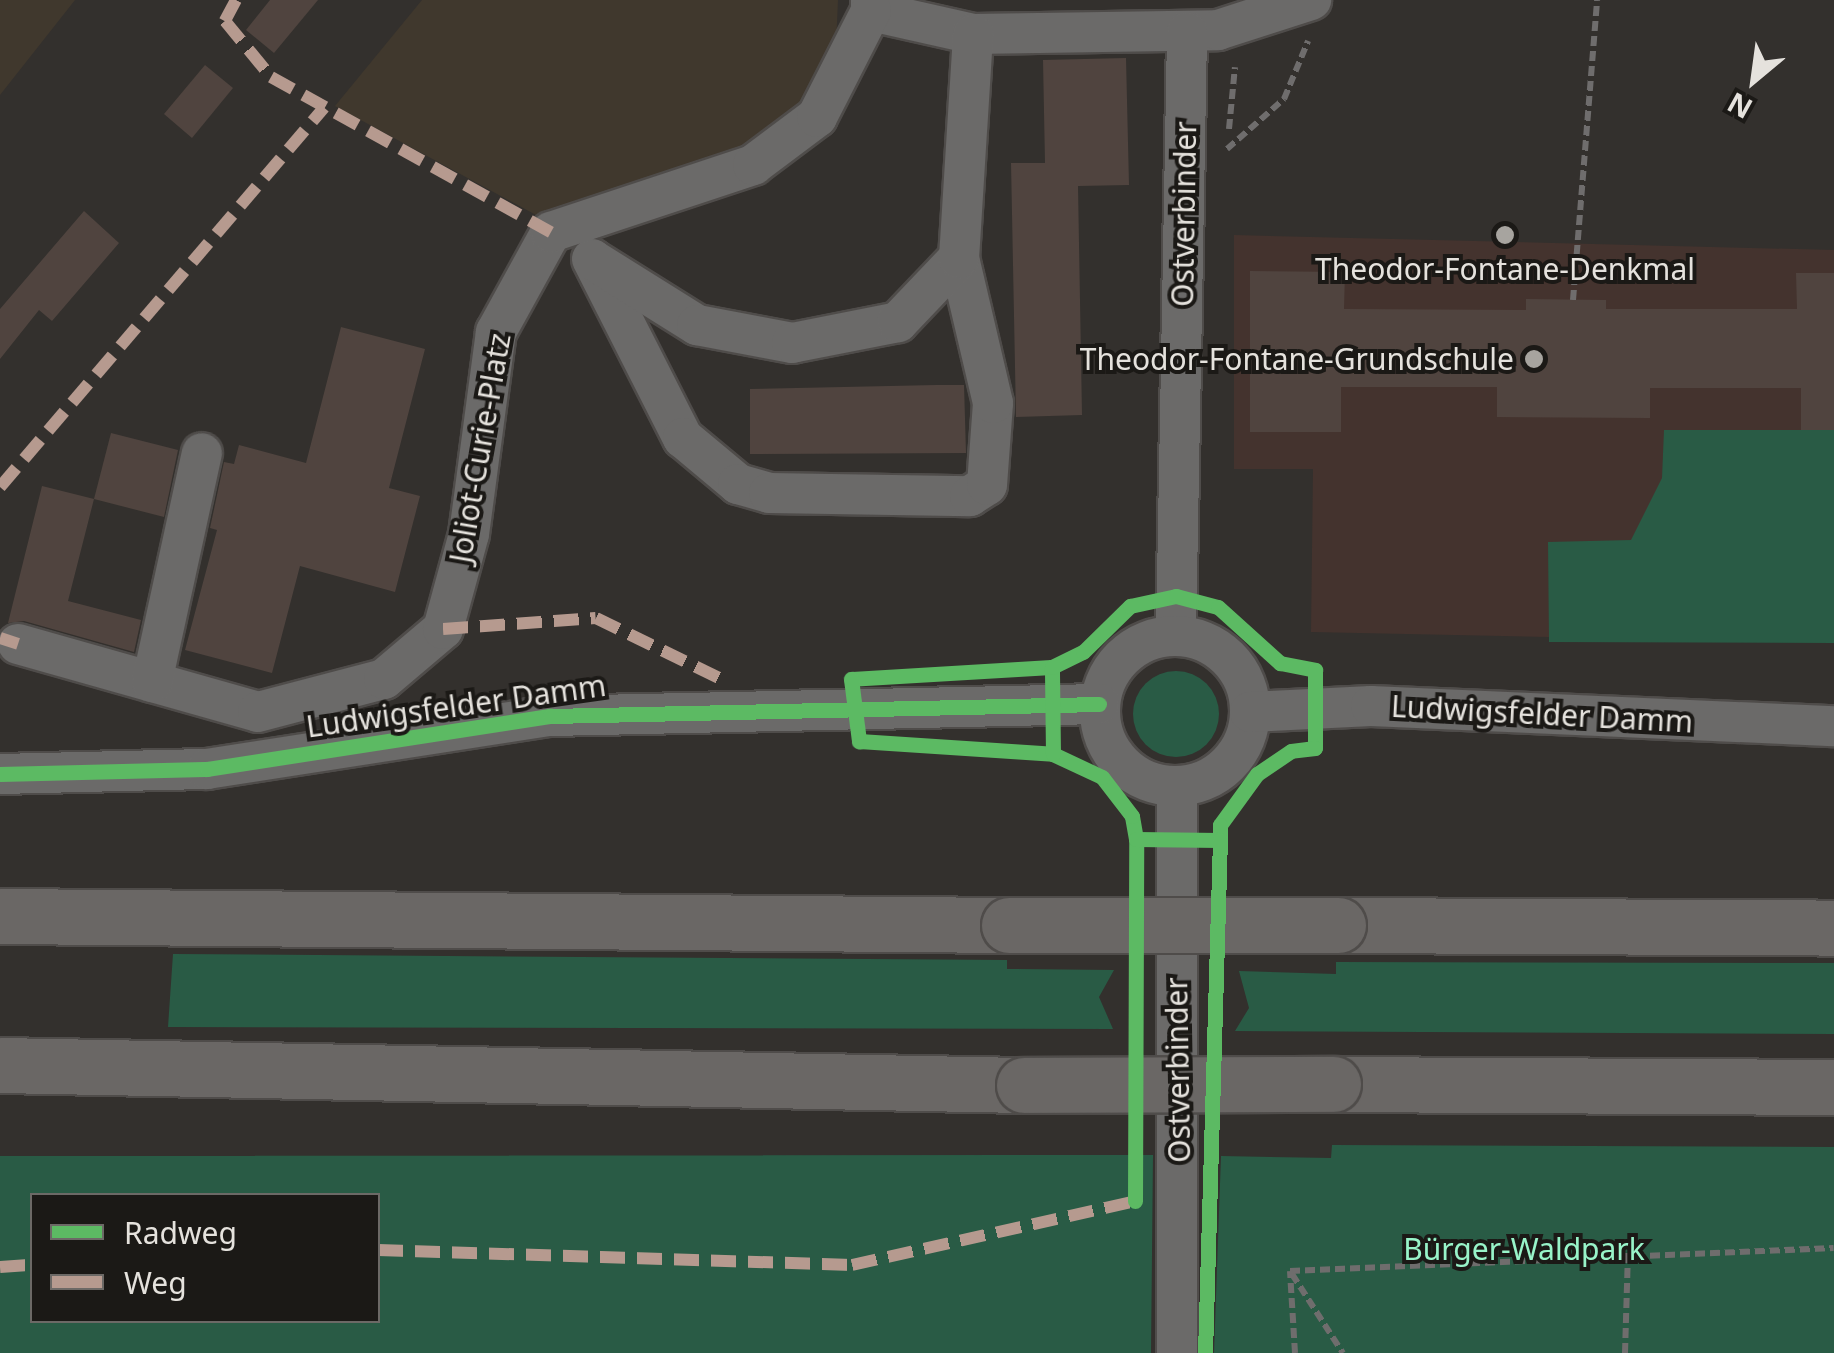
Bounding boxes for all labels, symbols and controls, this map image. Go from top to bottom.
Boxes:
north arrow [1704,30,1804,130]
text: N [1720,84,1759,128]
street label: Ostverbinder [1164,121,1204,307]
marker: Theodor-Fontane-Denkmal [1494,224,1516,246]
place label: Theodor-Fontane-Denkmal [1315,251,1695,287]
street label: Joliot-Curie-Platz [442,330,518,566]
place label: Theodor-Fontane-Grundschule [1080,341,1514,377]
marker: Theodor-Fontane-Grundschule [1523,348,1545,370]
street label: Ludwigsfelder Damm [304,667,608,745]
street label: Ludwigsfelder Damm [1390,688,1694,740]
street label: Ostverbinder [1158,977,1198,1163]
legend [30,1193,380,1323]
text: Radweg [124,1212,237,1253]
park label: Bürger-Waldpark [1403,1231,1645,1267]
text: Weg [124,1262,187,1303]

